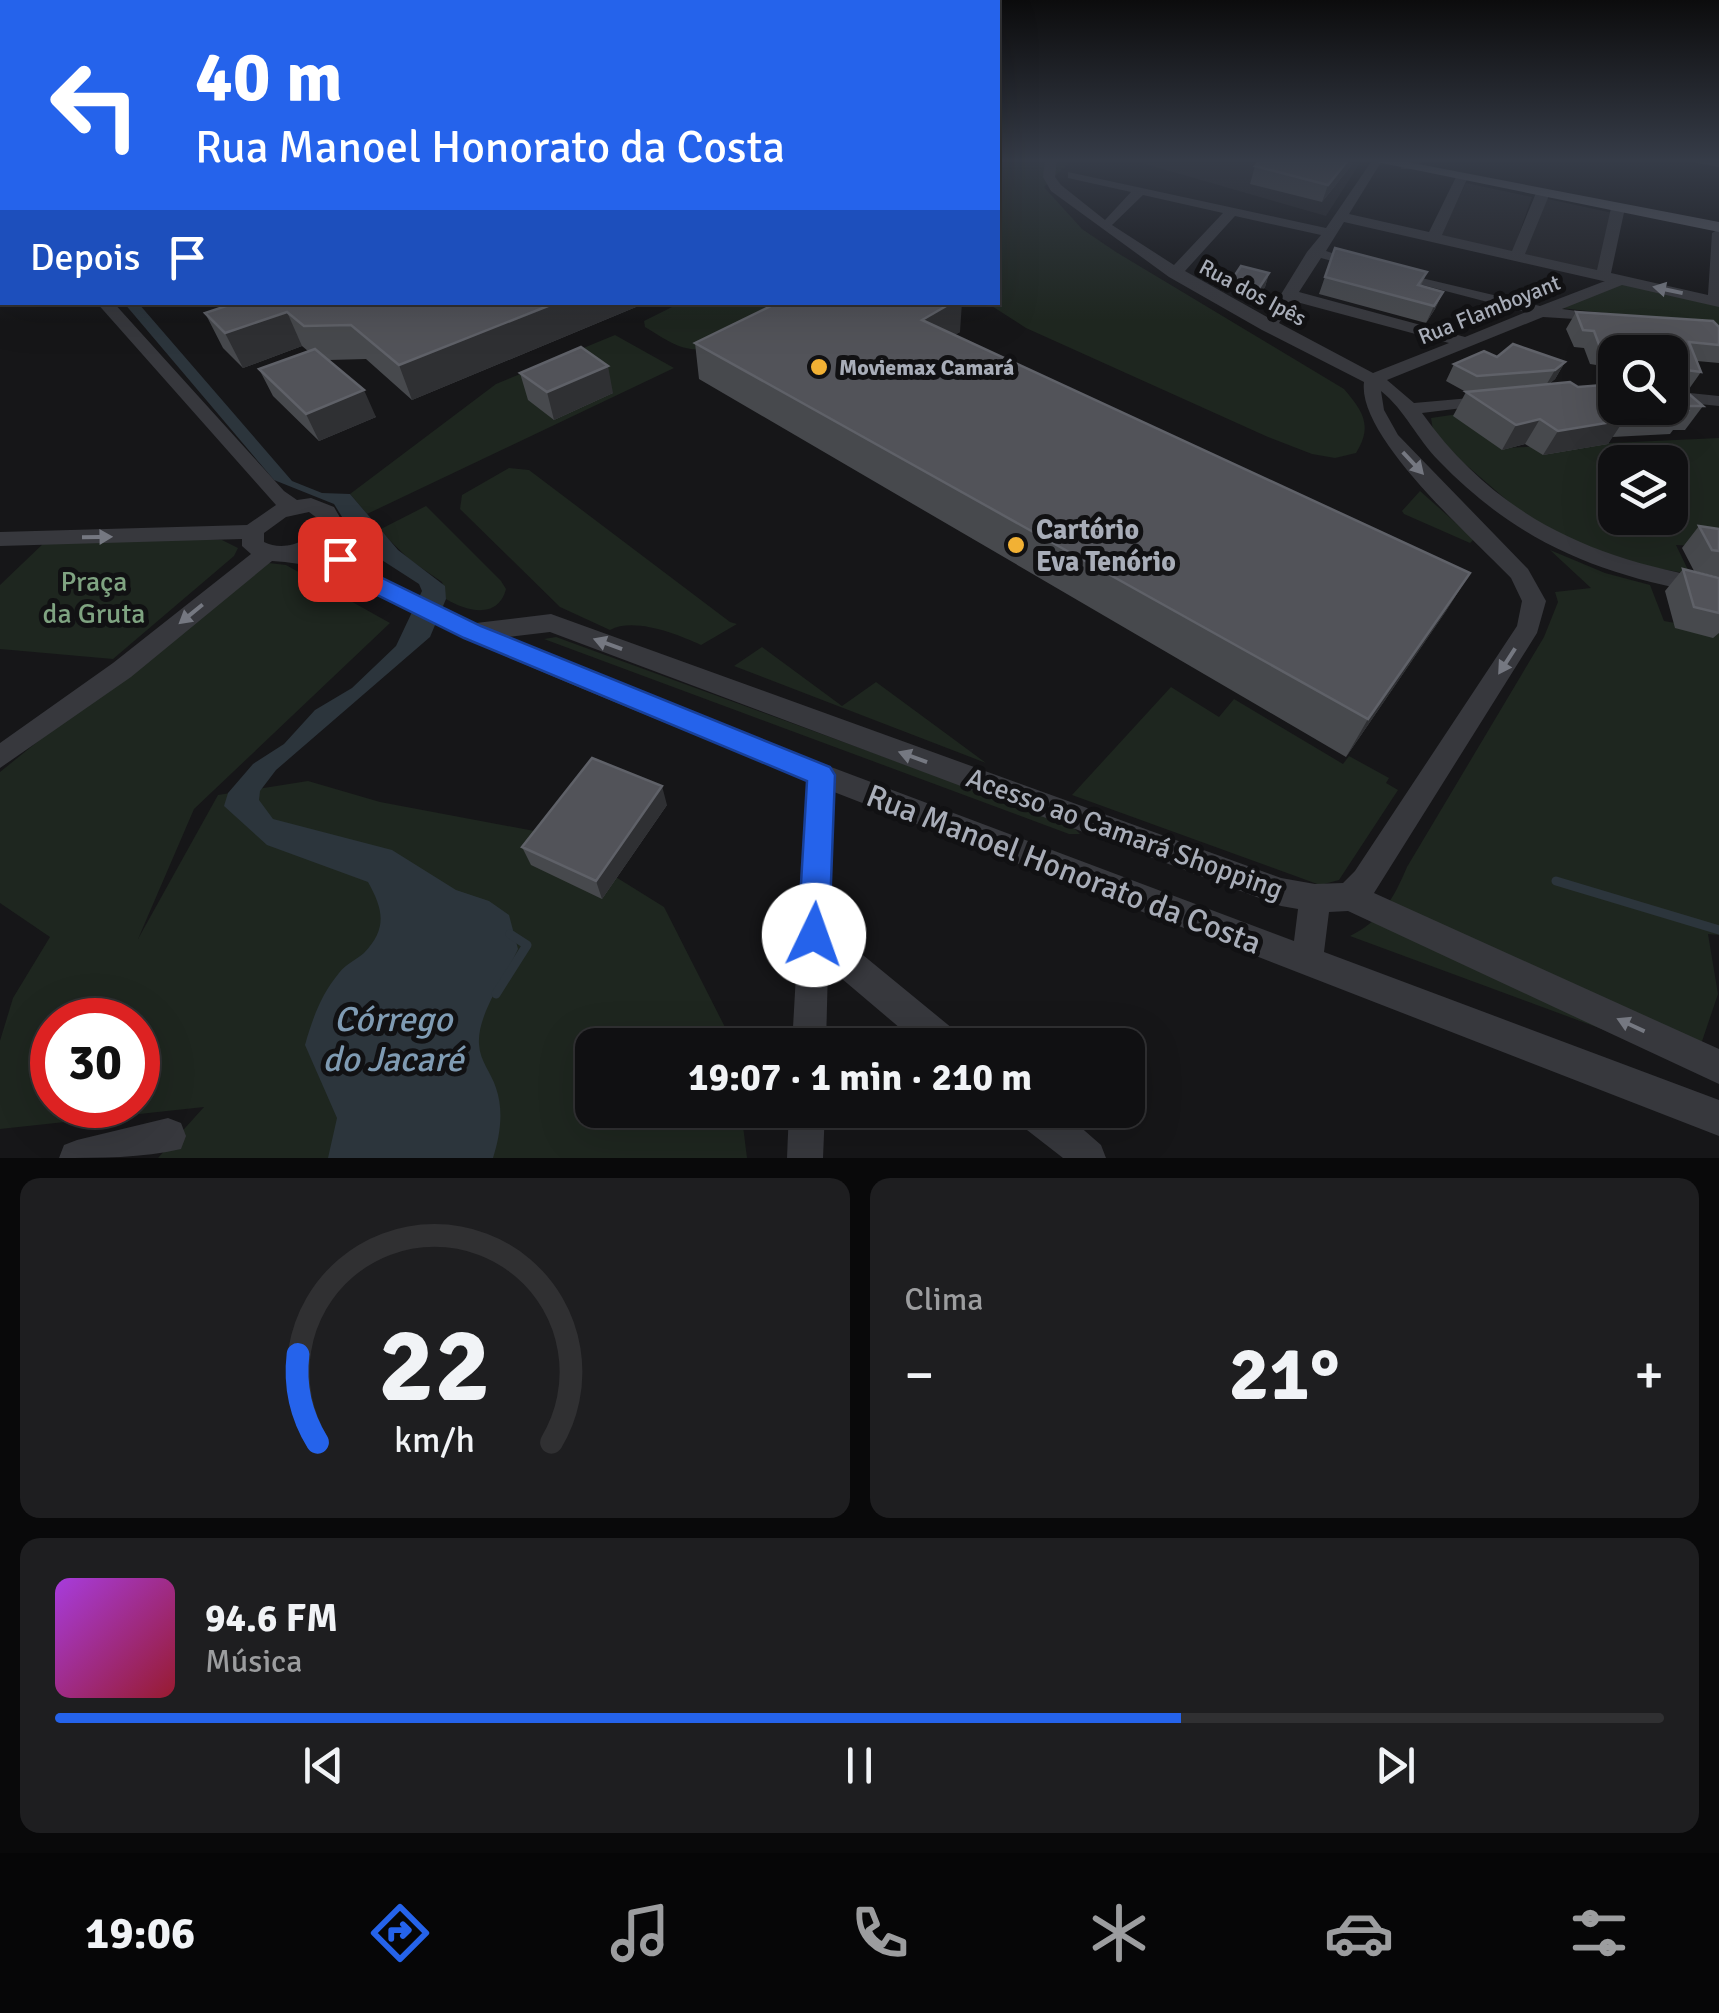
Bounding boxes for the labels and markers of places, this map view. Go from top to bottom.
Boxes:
place label: Moviemax Camará [839,354,1014,381]
marker: Moviemax Camará [808,356,830,378]
place label: Cartório Eva Tenório [1036,513,1176,579]
pin [298,517,383,602]
marker: Cartório Eva Tenório [1005,534,1027,556]

